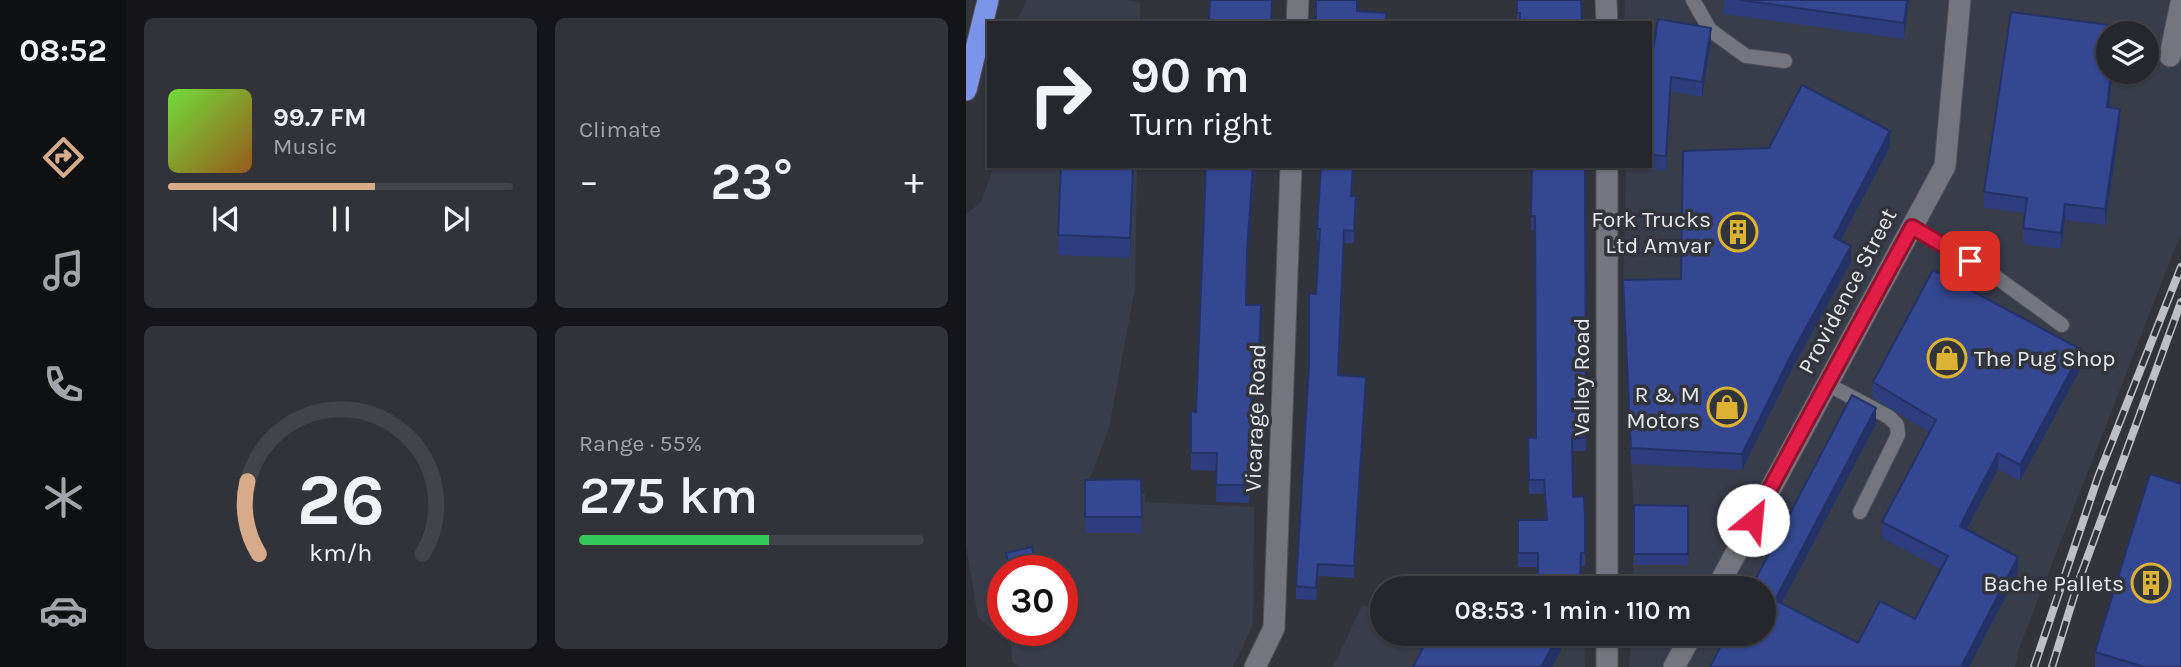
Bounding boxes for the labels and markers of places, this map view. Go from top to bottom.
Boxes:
place label: Fork Trucks Ltd Amvar [1591,206,1712,259]
building icon: Fork Trucks Ltd Amvar [1717,211,1759,253]
pin [1940,231,2000,291]
shop icon: The Pug Shop [1926,337,1968,379]
place label: The Pug Shop [1974,345,2116,372]
place label: R & M Motors [1626,381,1700,434]
shop icon: R & M Motors [1706,386,1748,428]
building icon: Bache Pallets [2130,562,2172,604]
place label: Bache Pallets [1983,570,2124,597]

